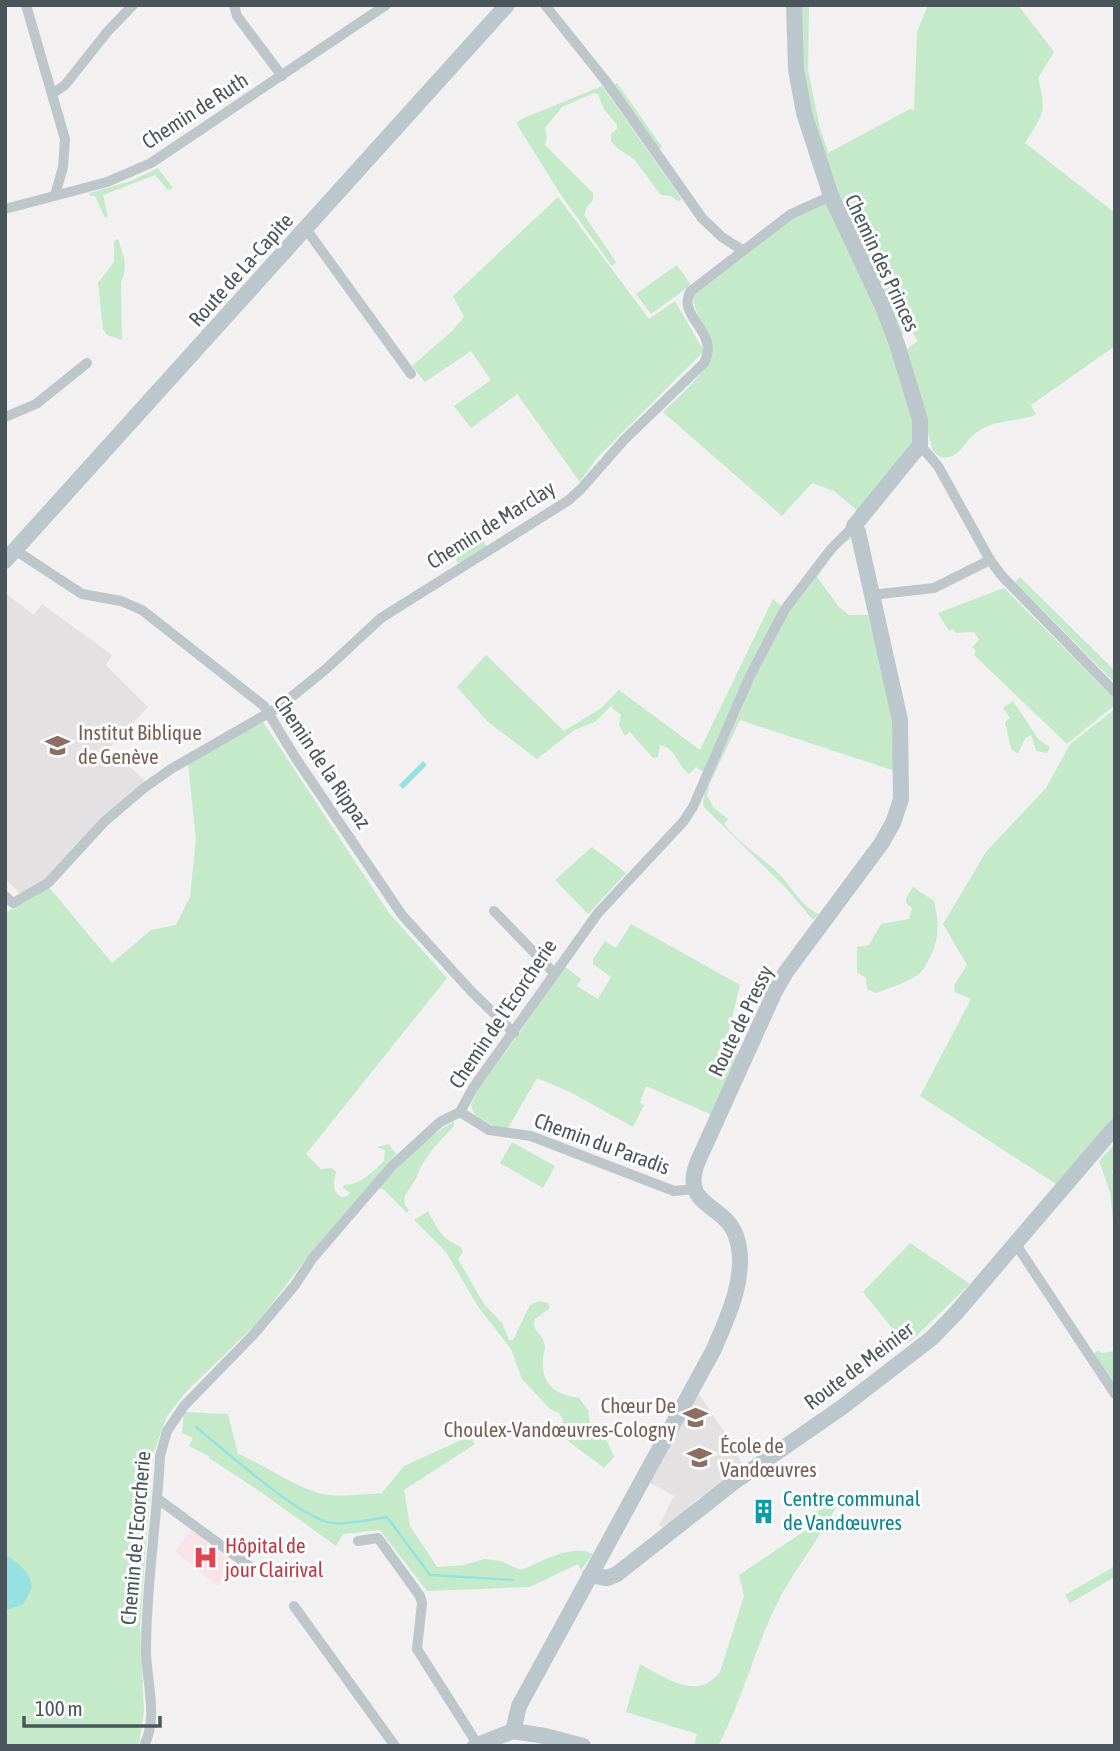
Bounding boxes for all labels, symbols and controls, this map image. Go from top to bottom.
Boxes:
street label: Chemin de Ruth [137,67,252,153]
street label: Chemin des Princes [841,190,925,335]
street label: Route de La-Capite [183,208,297,331]
street label: Chemin de Marclay [422,475,559,573]
street label: Chemin de la Rippaz [269,690,376,833]
place label: Institut Biblique de Genève [78,720,202,768]
school or university icon: Institut Biblique de Genève [44,731,72,759]
street label: Chemin de l'Ecorcherie [443,934,561,1092]
street label: Route de Pressy [703,961,777,1080]
street label: Chemin du Paradis [531,1107,673,1179]
street label: Route de Meinier [799,1316,918,1414]
place label: Chœur De Choulex-Vandœuvres-Cologny [444,1393,676,1441]
school or university icon: Chœur De Choulex-Vandœuvres-Cologny [682,1404,710,1432]
place label: École de Vandœuvres [720,1433,817,1481]
school or university icon: École de Vandœuvres [686,1444,714,1472]
street label: Chemin de l'Ecorcherie [115,1450,155,1626]
place label: Centre communal de Vandœuvres [783,1486,921,1534]
building icon: Centre communal de Vandœuvres [749,1497,777,1525]
place label: Hôpital de jour Clairival [224,1533,324,1581]
hospital icon: Hôpital de jour Clairival [191,1544,219,1572]
scale bar [24,1684,161,1728]
text: 100 m [35,1696,83,1720]

